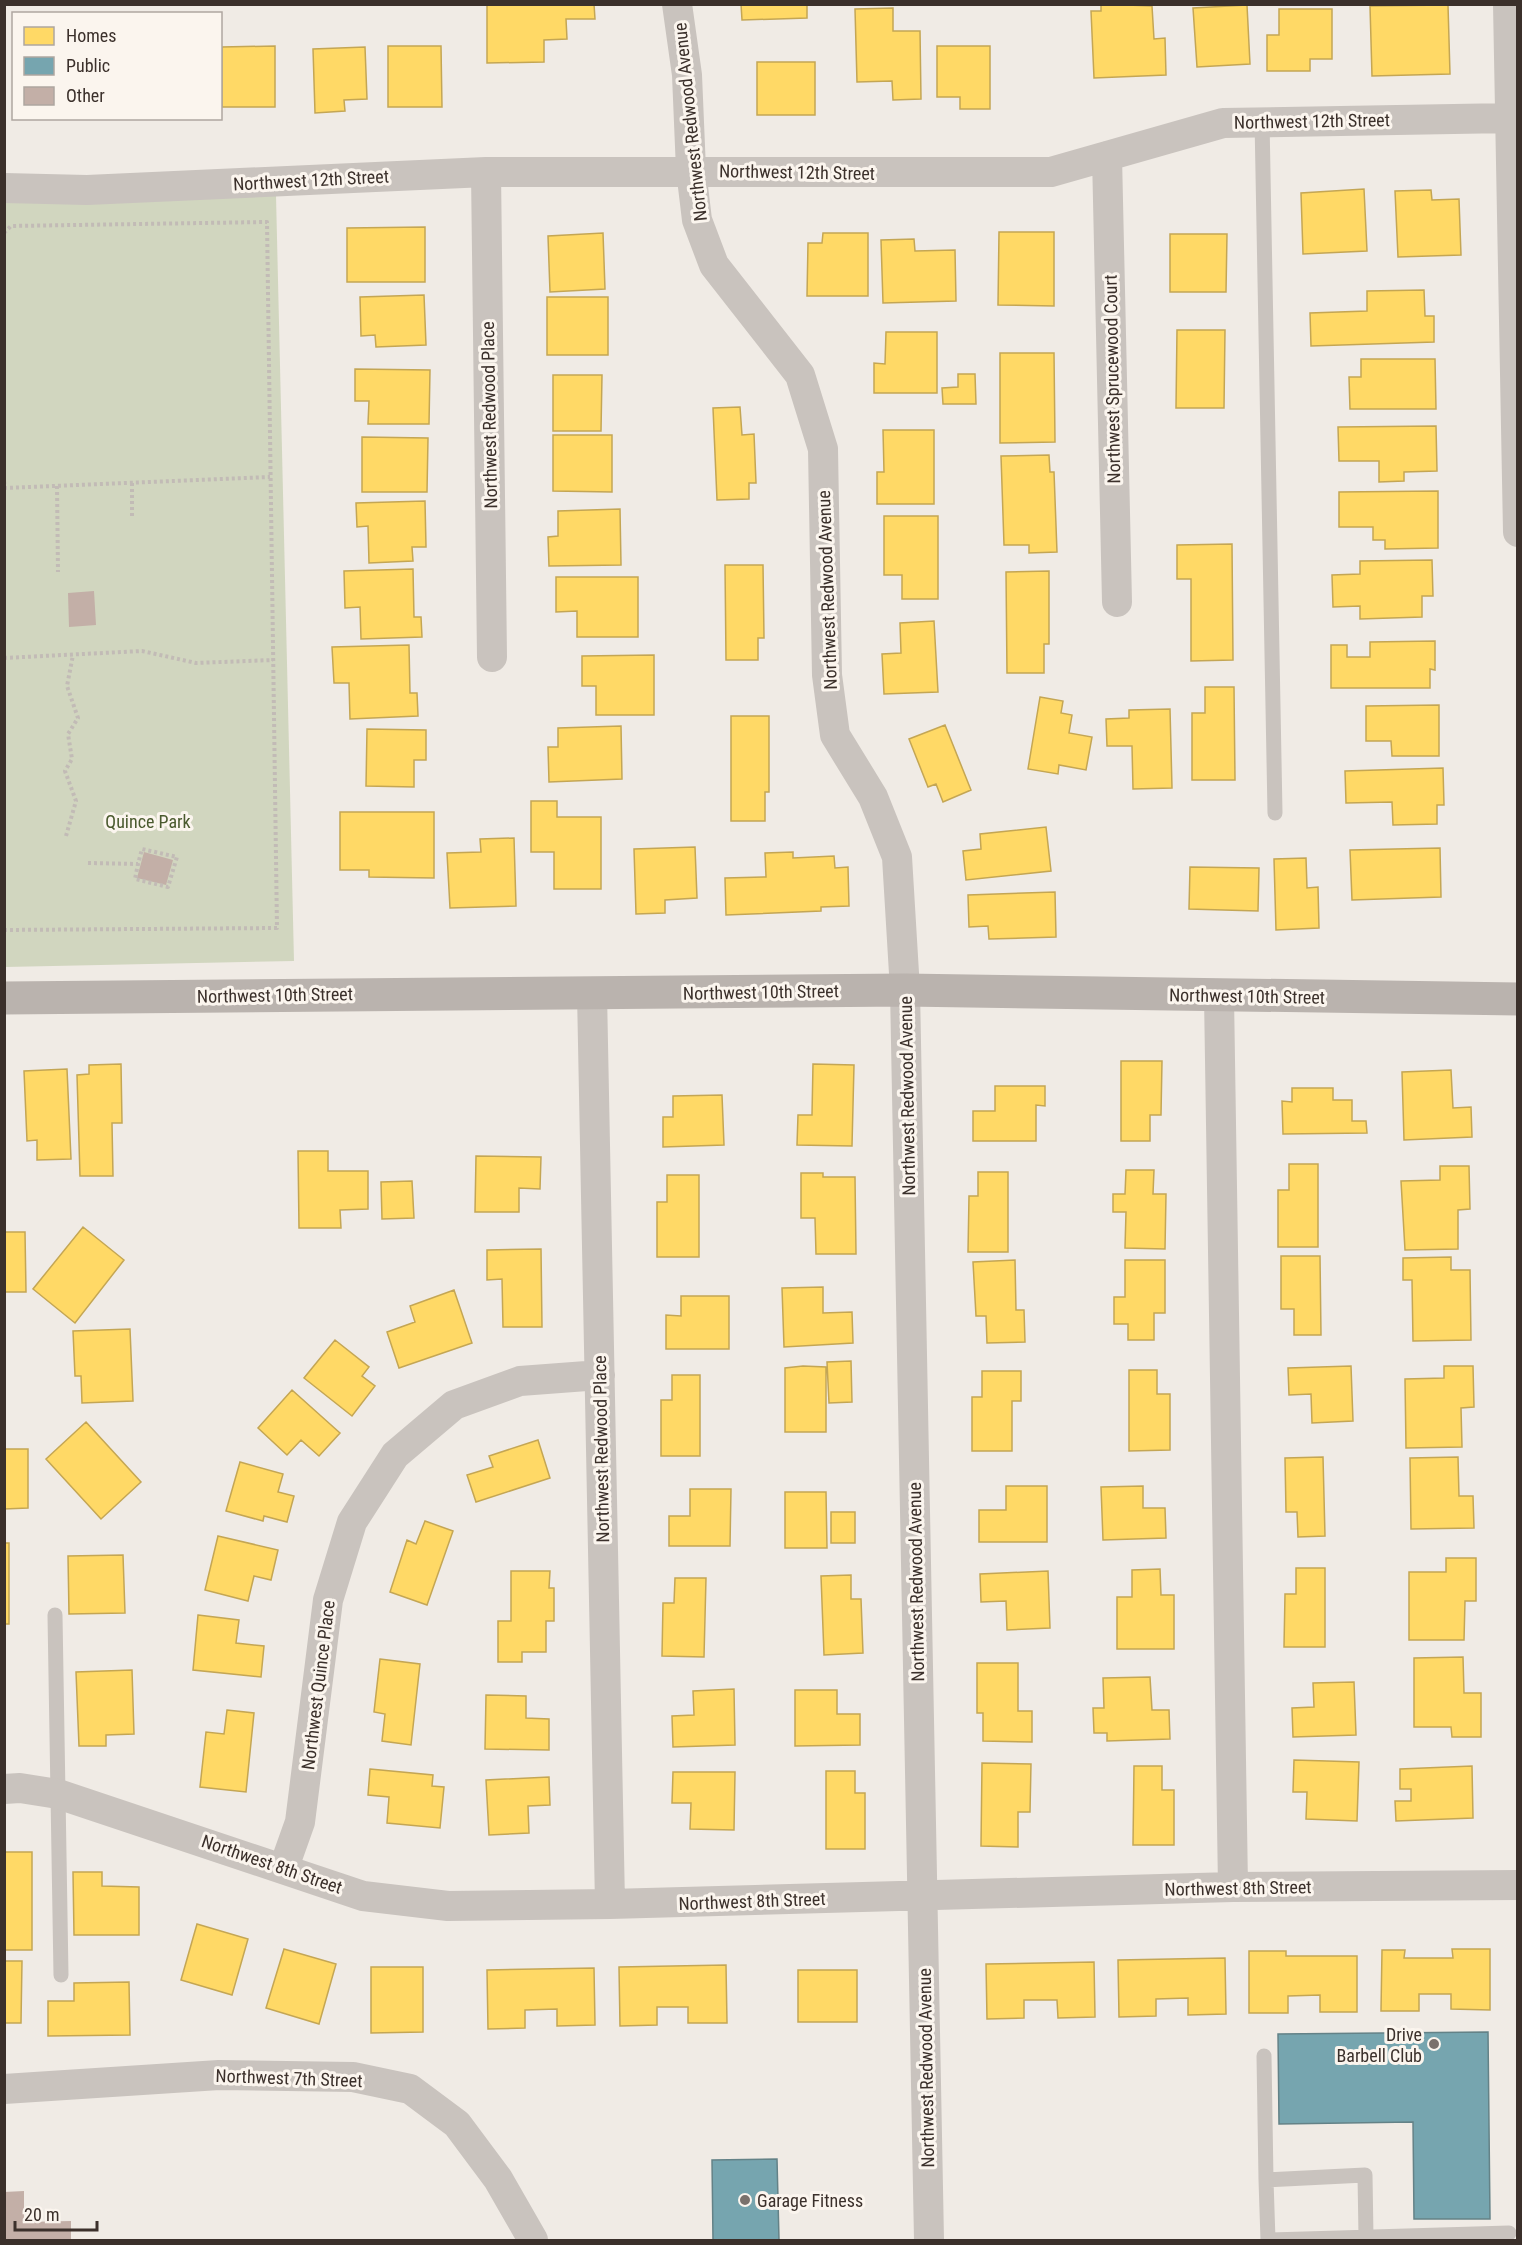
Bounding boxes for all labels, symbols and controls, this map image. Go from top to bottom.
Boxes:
legend [12,12,222,120]
street label: Northwest Redwood Avenue [669,22,711,222]
text: Homes [66,25,116,46]
text: Public [66,55,110,76]
text: Other [66,85,105,106]
street label: Northwest 12th Street [1234,109,1390,133]
street label: Northwest 12th Street [719,160,875,184]
street label: Northwest 12th Street [233,165,389,195]
street label: Northwest Sprucewood Court [1100,274,1124,484]
street label: Northwest Redwood Place [477,321,501,509]
street label: Northwest Redwood Avenue [813,490,841,690]
park label: Quince Park [105,811,191,832]
street label: Northwest 10th Street [683,980,839,1004]
street label: Northwest 10th Street [197,983,353,1007]
street label: Northwest 10th Street [1169,984,1325,1008]
street label: Northwest Redwood Avenue [895,996,919,1196]
street label: Northwest Redwood Place [589,1355,613,1543]
street label: Northwest Redwood Avenue [904,1482,928,1682]
street label: Northwest Quince Place [297,1599,339,1771]
street label: Northwest 8th Street [199,1830,345,1898]
street label: Northwest 8th Street [1164,1876,1312,1900]
street label: Northwest 8th Street [678,1888,826,1914]
street label: Northwest Redwood Avenue [914,1968,938,2168]
place label: Drive Barbell Club [1336,2024,1422,2066]
marker: Drive Barbell Club [1427,2037,1441,2051]
street label: Northwest 7th Street [215,2065,363,2091]
place label: Garage Fitness [757,2190,863,2211]
marker: Garage Fitness [738,2193,752,2207]
scale bar [15,2194,98,2232]
text: 20 m [24,2204,59,2225]

